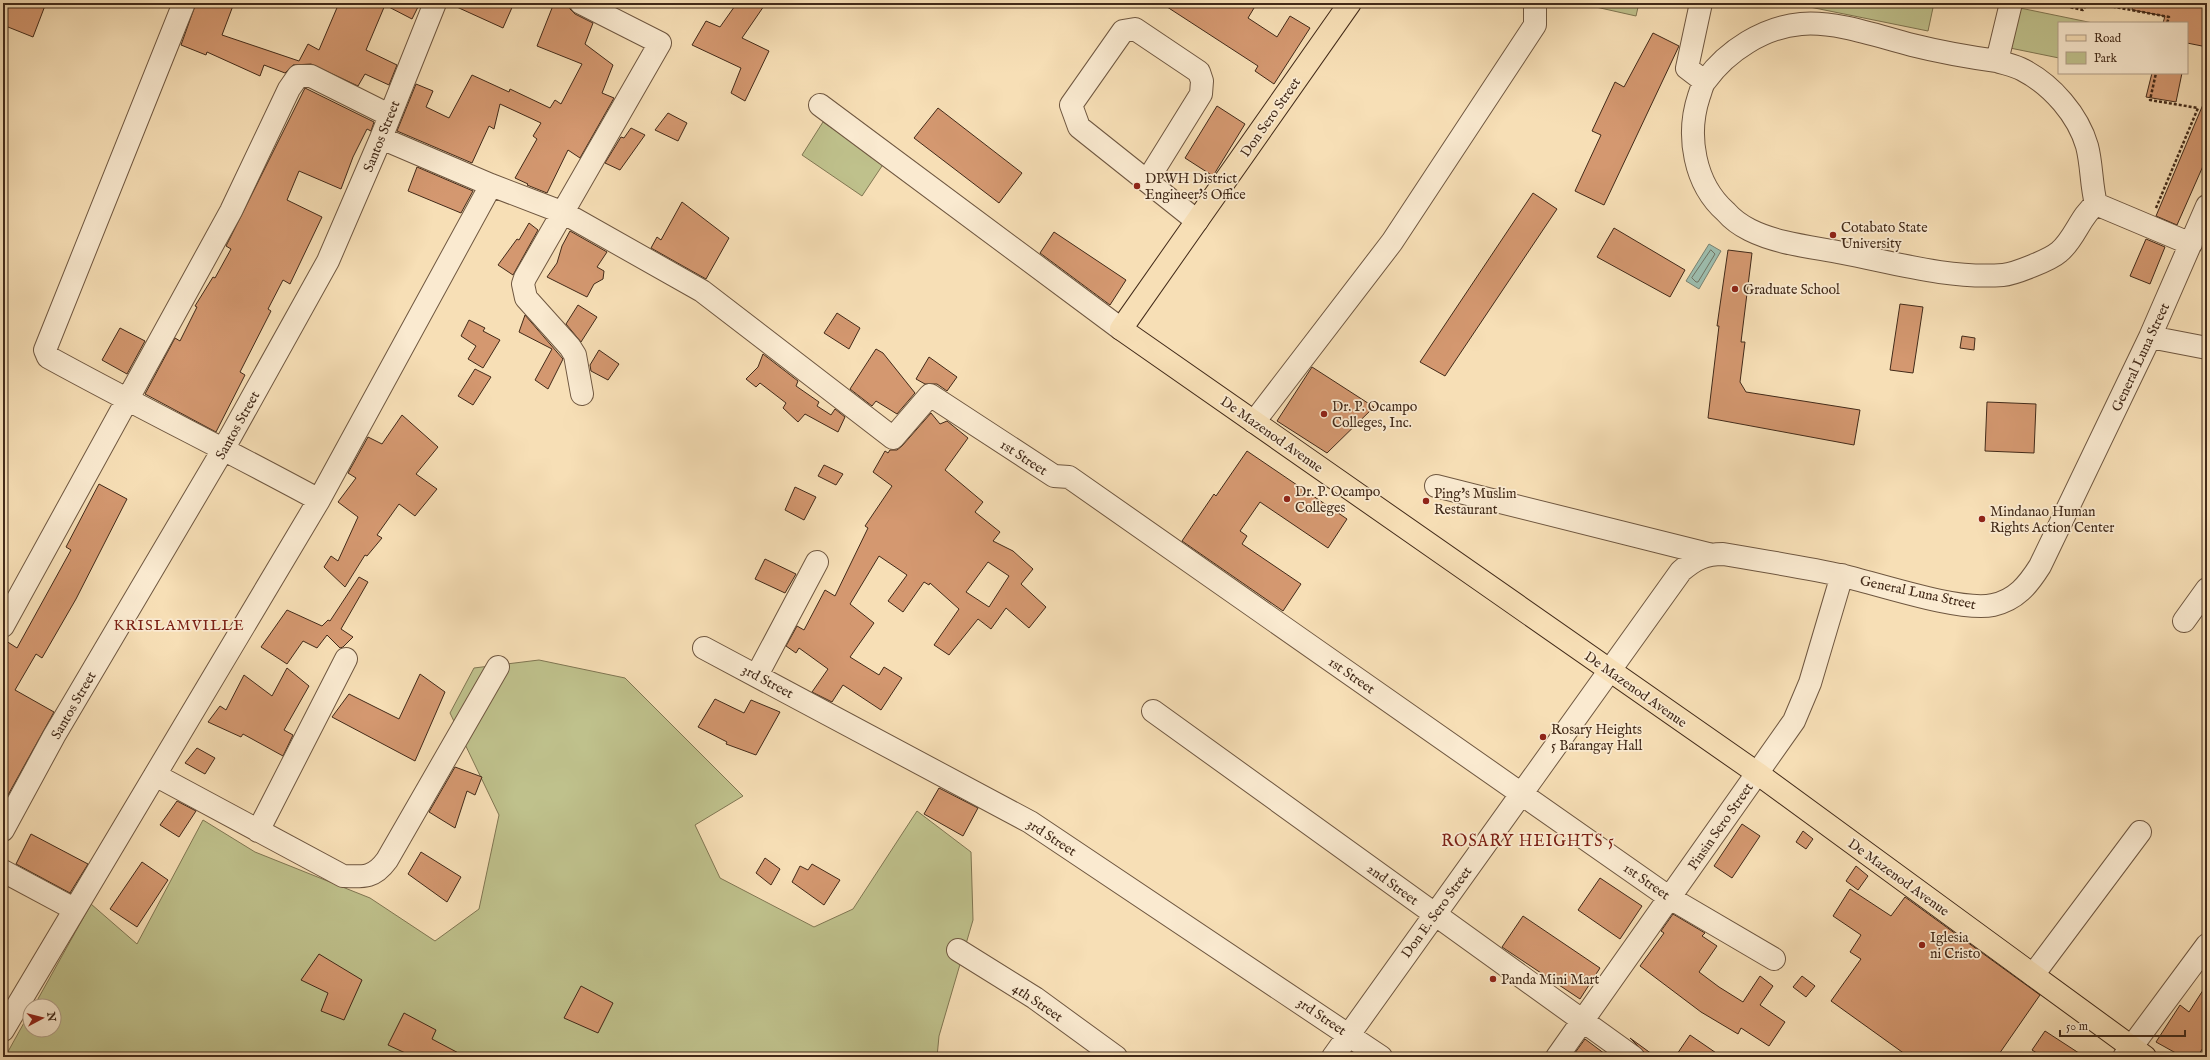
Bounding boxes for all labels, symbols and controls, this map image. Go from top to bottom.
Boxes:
legend [2058,22,2188,74]
text: Road [2094,31,2122,46]
text: Park [2094,51,2117,66]
street label: Don Sero Street [1237,74,1305,161]
street label: Santos Street [359,98,405,175]
place label: DPWH District Engineer's Office [1145,170,1246,204]
marker: DPWH District Engineer's Office [1132,181,1142,191]
place label: Cotabato State University [1841,219,1928,253]
marker: Cotabato State University [1828,230,1838,240]
place label: Graduate School [1743,281,1840,299]
marker: Graduate School [1730,284,1740,294]
street label: General Luna Street [2108,300,2174,415]
street label: Santos Street [212,388,264,463]
street label: De Mazenod Avenue [1217,393,1327,477]
place label: Dr. P. Ocampo Colleges, Inc. [1332,398,1418,432]
marker: Dr. P. Ocampo Colleges, Inc. [1319,409,1329,419]
street label: 1st Street [996,436,1051,480]
place label: Dr. P. Ocampo Colleges [1295,483,1381,517]
place label: Ping's Muslim Restaurant [1434,485,1517,519]
marker: Dr. P. Ocampo Colleges [1282,494,1292,504]
marker: Ping's Muslim Restaurant [1421,496,1431,506]
place label: Mindanao Human Rights Action Center [1990,503,2114,537]
marker: Mindanao Human Rights Action Center [1977,514,1987,524]
street label: General Luna Street [1858,572,1978,614]
district label: KRISLAMVILLE [113,616,245,635]
street label: De Mazenod Avenue [1581,648,1691,732]
street label: 1st Street [1325,653,1378,698]
street label: 3rd Street [739,661,797,703]
street label: Santos Street [47,668,101,743]
place label: Rosary Heights 5 Barangay Hall [1551,721,1642,755]
marker: Rosary Heights 5 Barangay Hall [1538,732,1548,742]
street label: Pinsin Sero Street [1684,779,1758,874]
street label: 3rd Street [1023,815,1080,861]
district label: ROSARY HEIGHTS 5 [1441,832,1615,852]
street label: De Mazenod Avenue [1844,835,1953,921]
street label: 1st Street [1620,859,1673,904]
street label: 2nd Street [1363,860,1422,910]
street label: Don E. Sero Street [1397,863,1476,962]
place label: Iglesia ni Cristo [1930,929,1981,963]
marker: Iglesia ni Cristo [1917,940,1927,950]
place label: Panda Mini Mart [1501,971,1600,989]
marker: Panda Mini Mart [1488,974,1498,984]
street label: 4th Street [1009,979,1066,1026]
street label: 3rd Street [1293,994,1350,1040]
north arrow [22,998,62,1038]
text: N [43,1010,59,1023]
scale bar [2060,1012,2185,1038]
text: 50 m [2066,1019,2088,1034]

